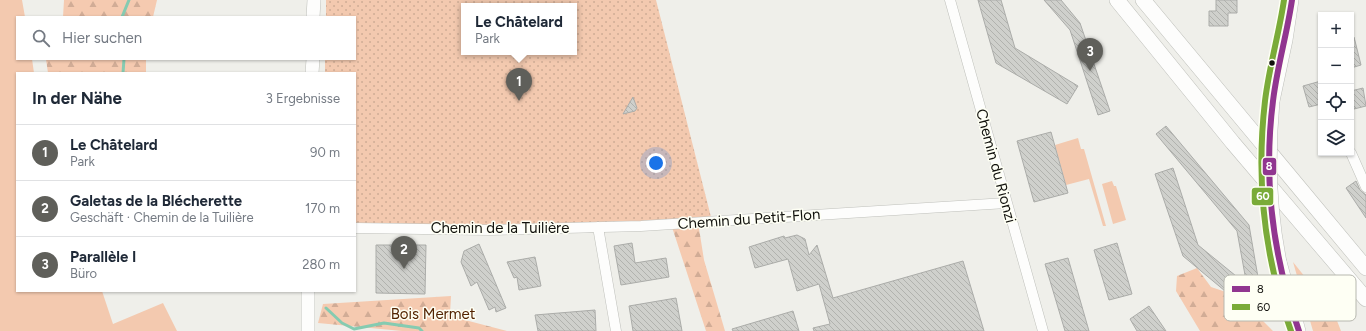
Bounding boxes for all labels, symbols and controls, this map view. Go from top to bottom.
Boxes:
popup [461,3,577,55]
map controls [1318,12,1354,156]
button: + [1318,12,1354,48]
text: Le Châtelard [475,13,563,31]
search box [16,16,356,60]
icon: search [30,27,52,49]
text: Hier suchen [62,29,142,47]
text: Park [475,31,500,46]
pin: 3 [1077,38,1103,71]
button: − [1318,48,1354,84]
unlabelled marker [1267,58,1277,68]
pin: 1 [506,68,532,101]
button: locate [1318,84,1354,120]
text: In der Nähe [32,88,122,108]
text: 3 Ergebnisse [266,91,340,106]
street label: Chemin du Rionzi [972,107,1020,225]
button: layers [1318,120,1354,156]
text: Le Châtelard [70,136,158,154]
text: 1 [42,145,48,160]
text: 90 m [310,145,340,160]
your location [646,153,666,173]
text: Park [70,154,95,169]
line badge: 8 [1262,157,1277,176]
text: 8 [1266,160,1273,173]
line badge: 60 [1251,187,1274,206]
text: 60 [1256,190,1270,203]
text: Galetas de la Blécherette [70,192,242,210]
text: 2 [41,201,49,216]
text: 170 m [305,201,340,216]
street label: Chemin du Petit-Flon [677,205,821,233]
text: Geschäft · Chemin de la Tuilière [70,210,254,225]
street label: Chemin de la Tuilière [431,219,569,237]
pin: 2 [391,236,417,269]
text: Parallèle I [70,248,136,266]
text: 3 [41,257,49,272]
text: 280 m [302,257,340,272]
text: Büro [70,266,97,281]
legend [1224,275,1356,321]
text: 8 [1257,283,1264,296]
text: 60 [1257,301,1270,314]
park label: Bois Mermet [391,305,476,323]

